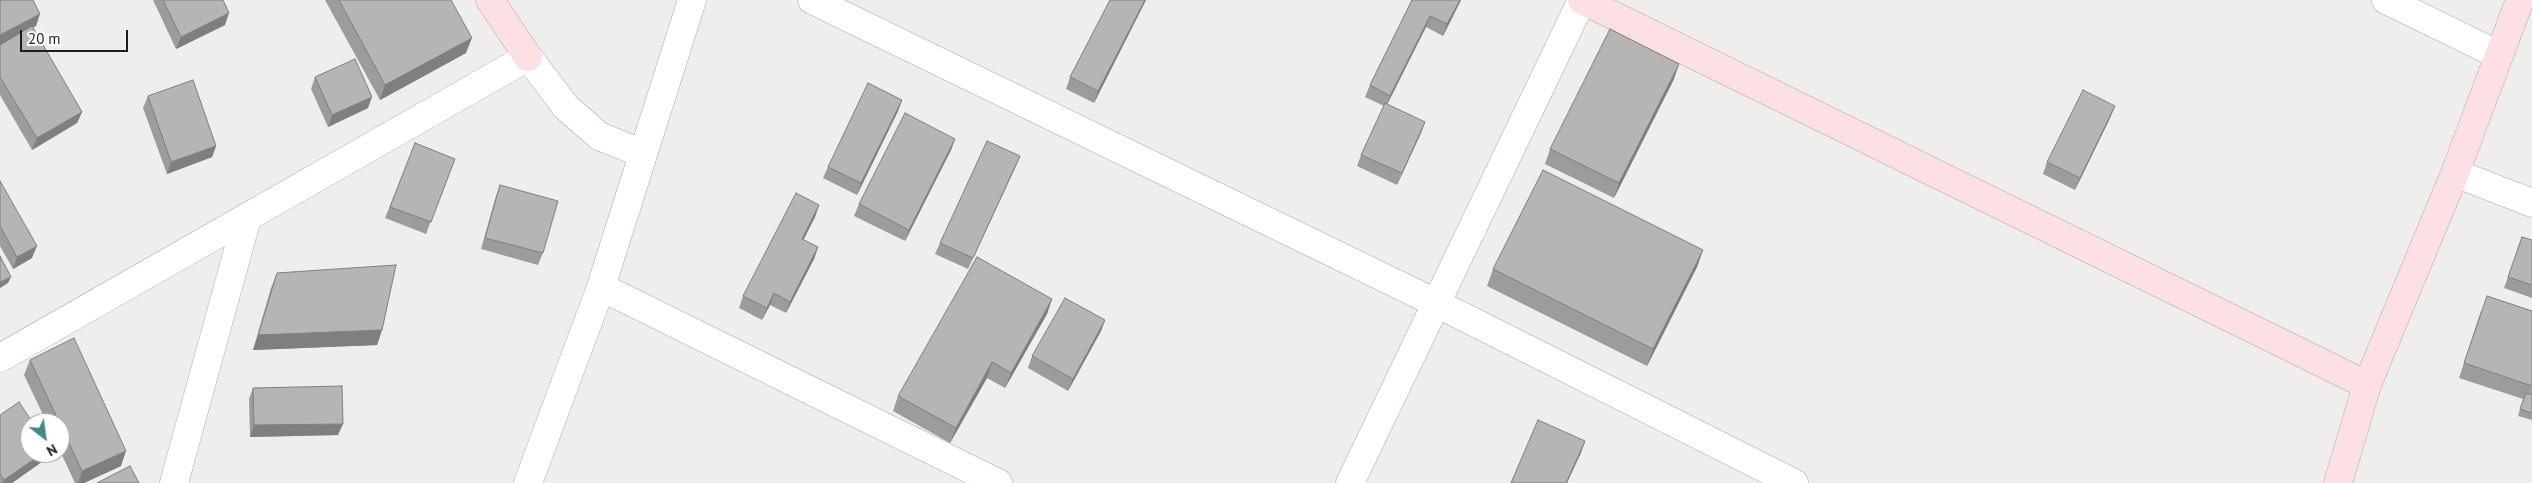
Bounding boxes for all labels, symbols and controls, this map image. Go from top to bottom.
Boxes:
scale bar [22,20,130,52]
text: 20 m [28,29,61,48]
north arrow [20,413,70,463]
text: N [44,440,60,460]

